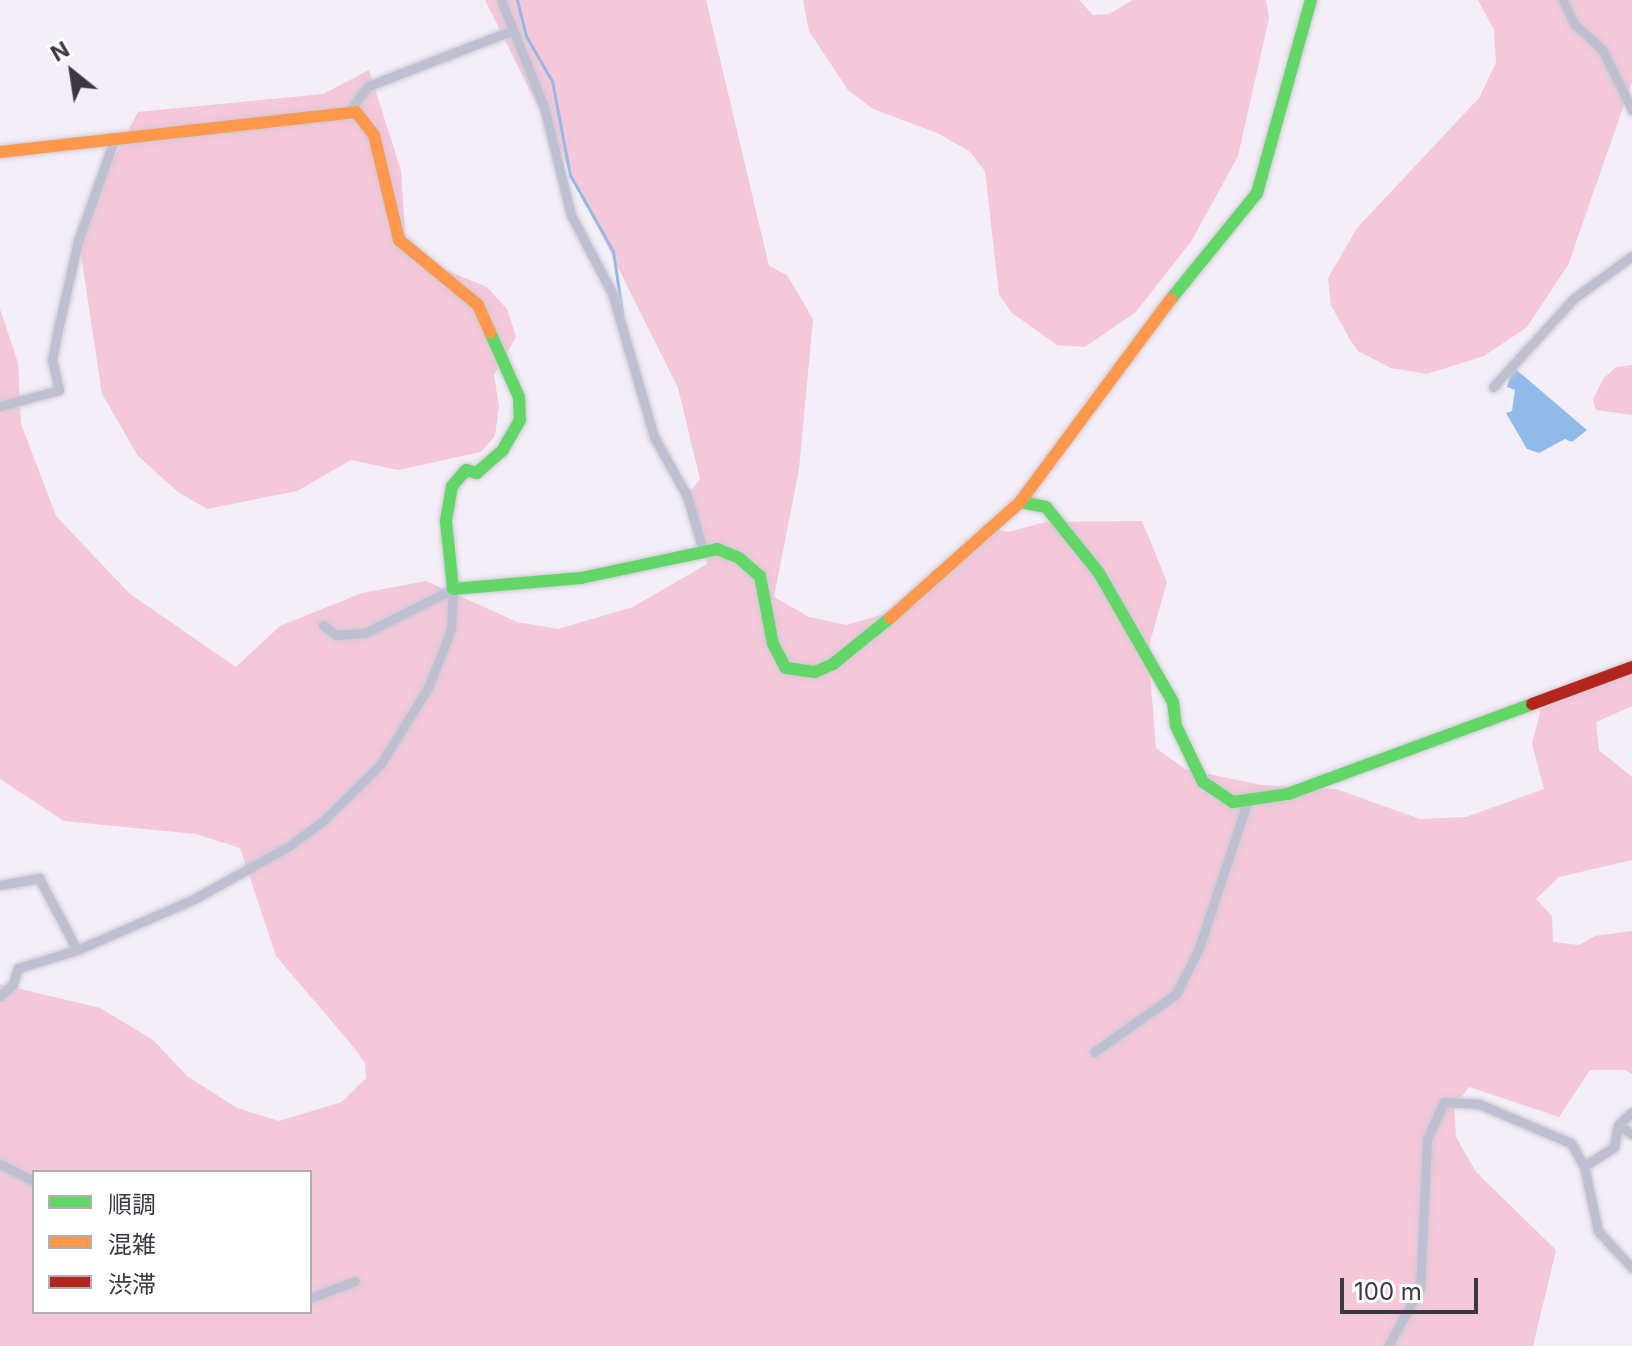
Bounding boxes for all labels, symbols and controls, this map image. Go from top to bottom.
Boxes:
north arrow [32,32,112,112]
text: N [46,36,74,67]
legend [32,1170,312,1314]
text: 順調 [108,1190,156,1219]
text: 混雑 [108,1230,156,1259]
scale bar [1344,1262,1482,1312]
text: 渋滞 [108,1270,156,1299]
text: 100 m [1354,1277,1422,1306]

